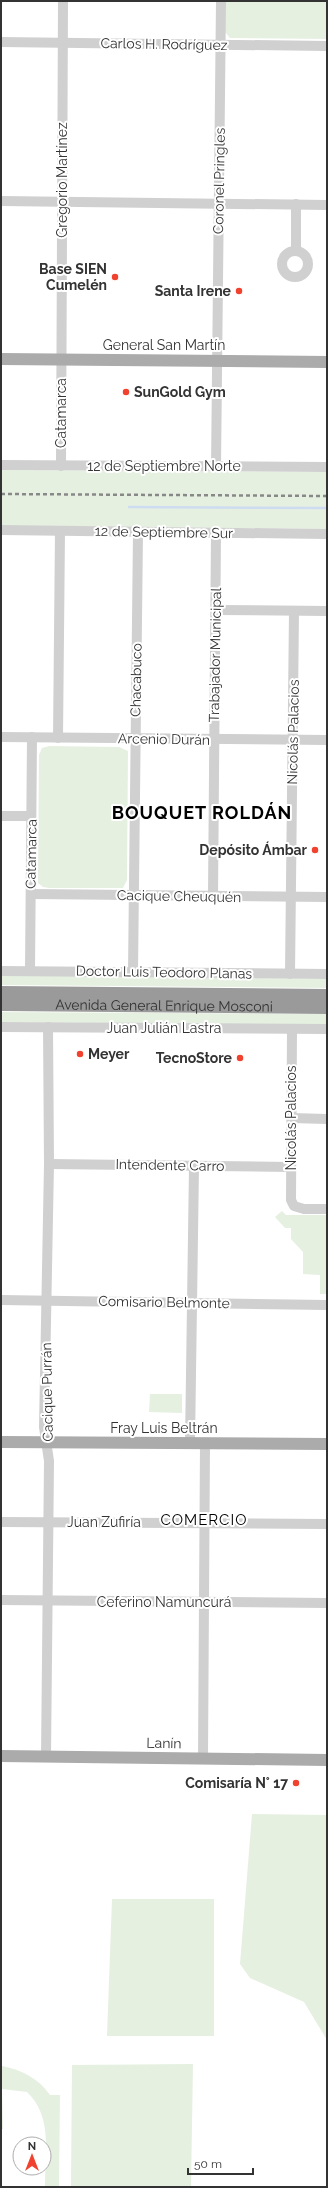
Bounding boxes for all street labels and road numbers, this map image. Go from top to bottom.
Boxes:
street label: Carlos H. Rodríguez [100,35,228,53]
street label: Gregorio Martínez [54,122,70,238]
street label: Coronel Pringles [210,127,228,234]
street label: General San Martín [103,337,225,353]
street label: Catamarca [53,378,69,448]
street label: 12 de Septiembre Norte [87,458,241,474]
street label: 12 de Septiembre Sur [95,523,233,541]
street label: Trabajador Municipal [206,587,224,722]
street label: Chacabuco [127,643,145,717]
street label: Nicolás Palacios [284,679,302,785]
street label: Arcenio Durán [118,730,210,748]
street label: Catamarca [22,819,40,889]
street label: Cacique Cheuquén [117,887,241,905]
street label: Doctor Luis Teodoro Planas [76,962,253,982]
street label: Avenida General Enrique Mosconi [55,996,273,1015]
street label: Juan Julián Lastra [107,1020,221,1036]
street label: Nicolás Palacios [283,1065,299,1171]
street label: Intendente Carro [115,1156,225,1174]
street label: Comisario Belmonte [98,1293,230,1311]
street label: Cacique Purrán [38,1342,56,1442]
street label: Fray Luis Beltrán [110,1420,218,1436]
street label: Juan Zufiría [67,1514,141,1530]
street label: Ceferino Namuncurá [97,1594,231,1610]
street label: Lanín [146,1735,182,1751]

